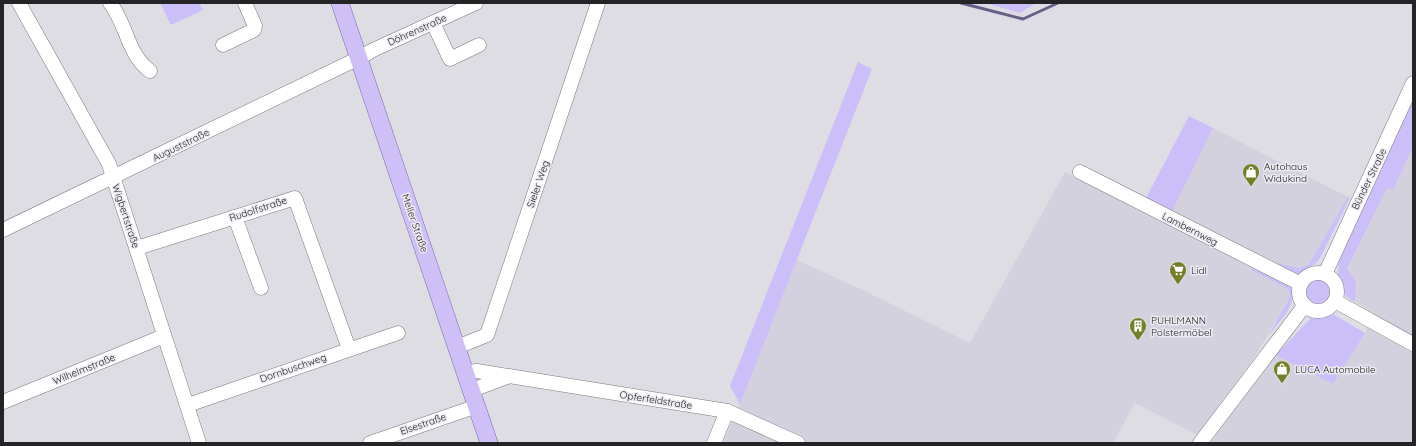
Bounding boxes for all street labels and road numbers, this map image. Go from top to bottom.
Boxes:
street label: Döhrenstraße [385,11,449,49]
street label: Auguststraße [150,125,212,164]
street label: Bünder Straße [1349,146,1390,212]
street label: Sieler Weg [524,159,552,209]
street label: Wigbertstraße [109,182,143,250]
street label: Meller Straße [399,192,431,254]
street label: Rudolfstraße [228,193,289,224]
street label: Lambernweg [1160,209,1220,249]
street label: Wilhelmstraße [51,350,118,387]
street label: Dornbuschweg [258,351,328,385]
street label: Opferfeldstraße [619,388,693,412]
street label: Elsestraße [398,410,448,438]

